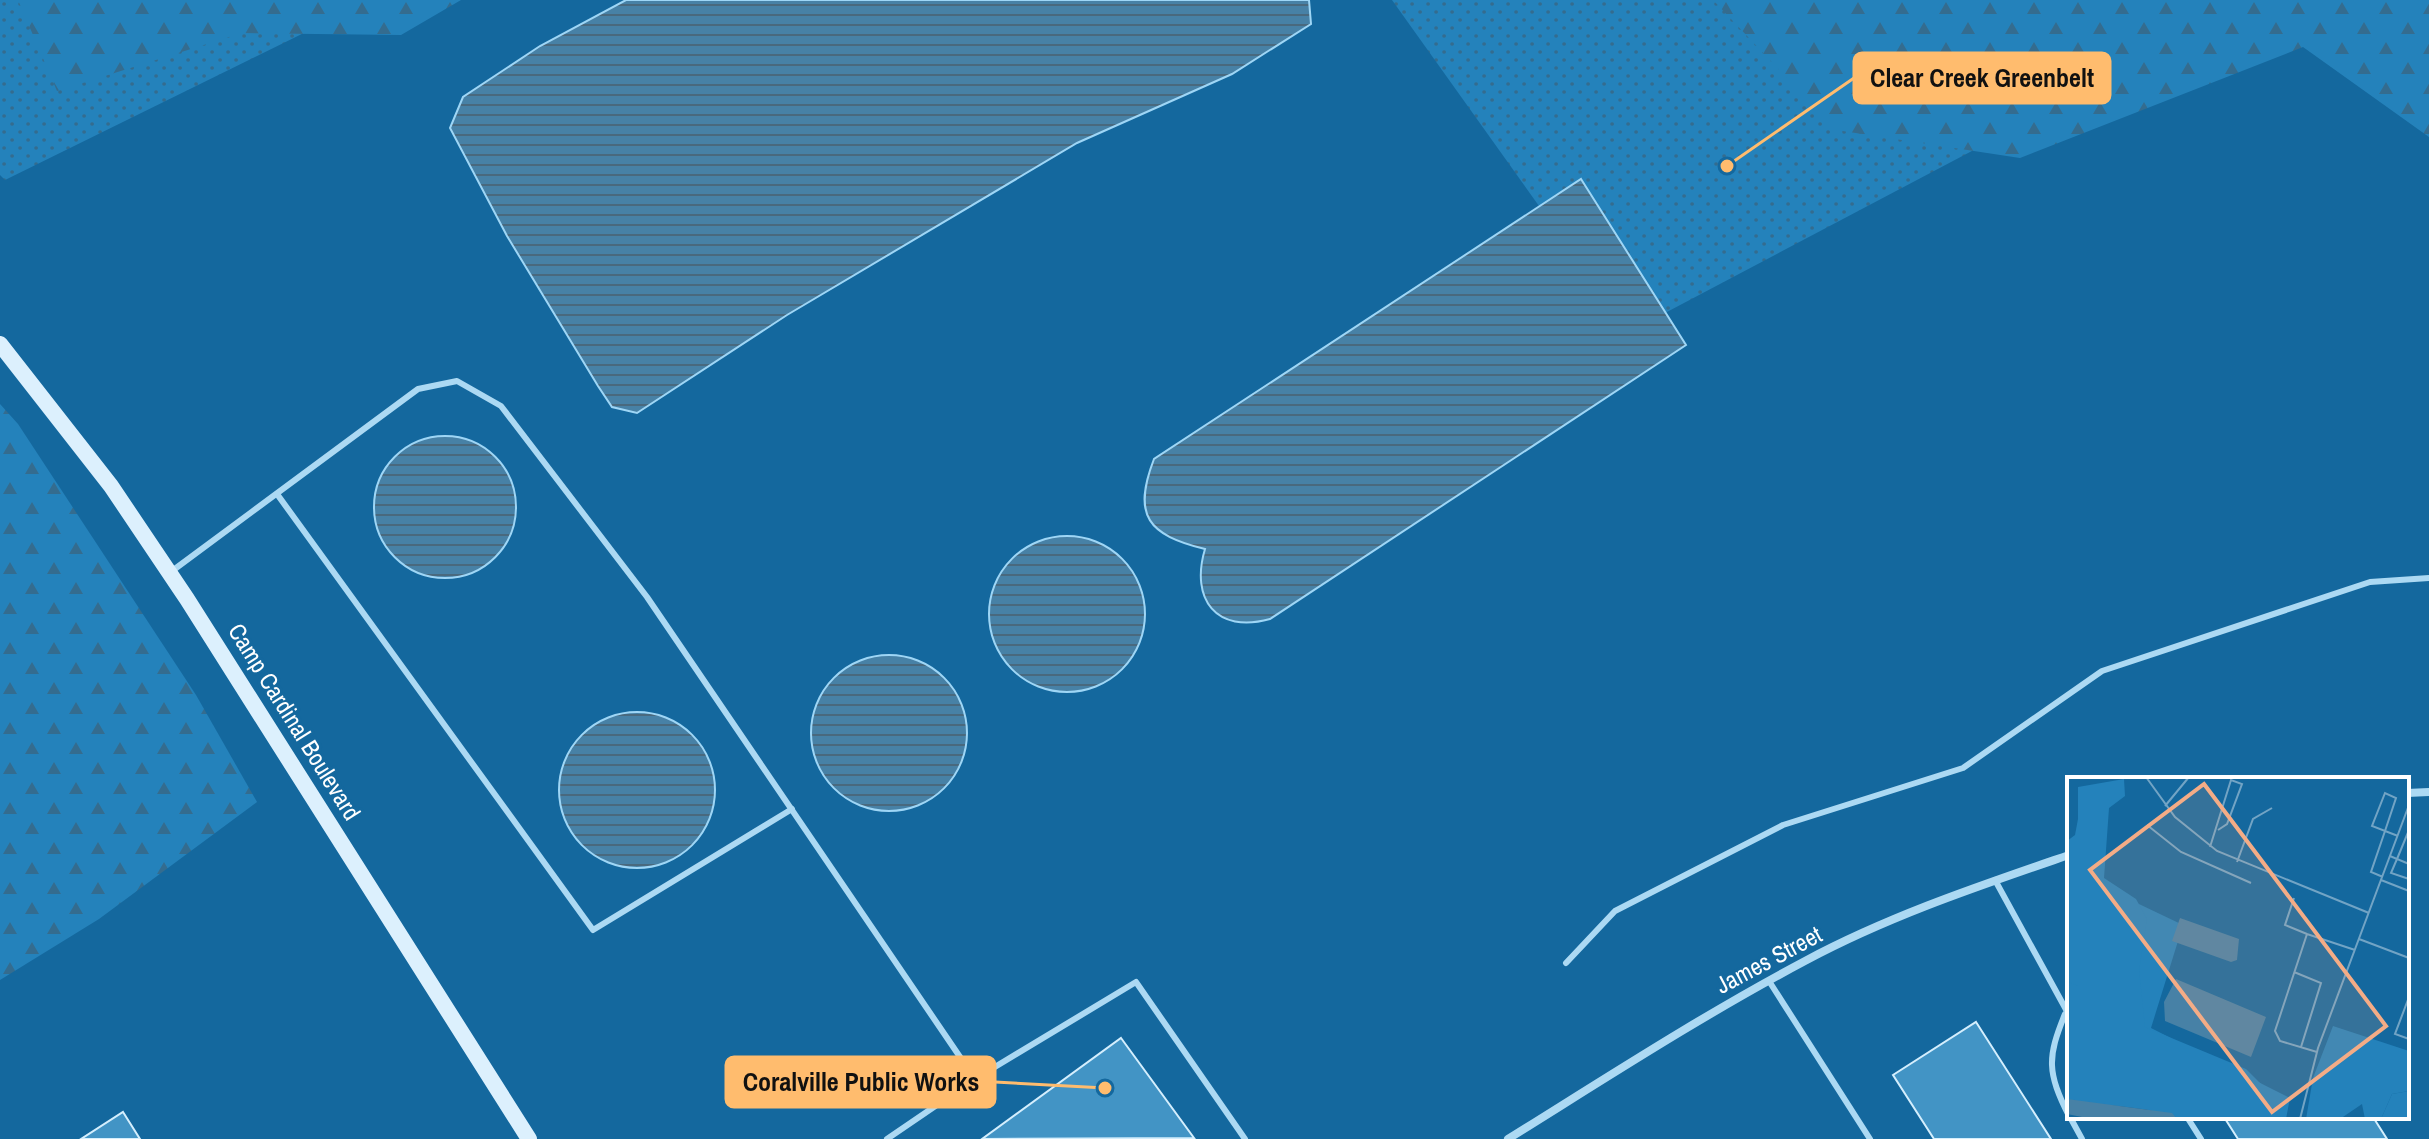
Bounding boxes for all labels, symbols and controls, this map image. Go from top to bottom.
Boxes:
callout: Clear Creek Greenbelt [1854,53,2110,103]
text: Clear Creek Greenbelt [1870,60,2094,95]
street label: Camp Cardinal Boulevard [221,617,368,826]
inset map [2067,777,2409,1119]
street label: James Street [1710,918,1828,1000]
callout: Coralville Public Works [726,1057,995,1107]
text: Coralville Public Works [743,1064,979,1099]

